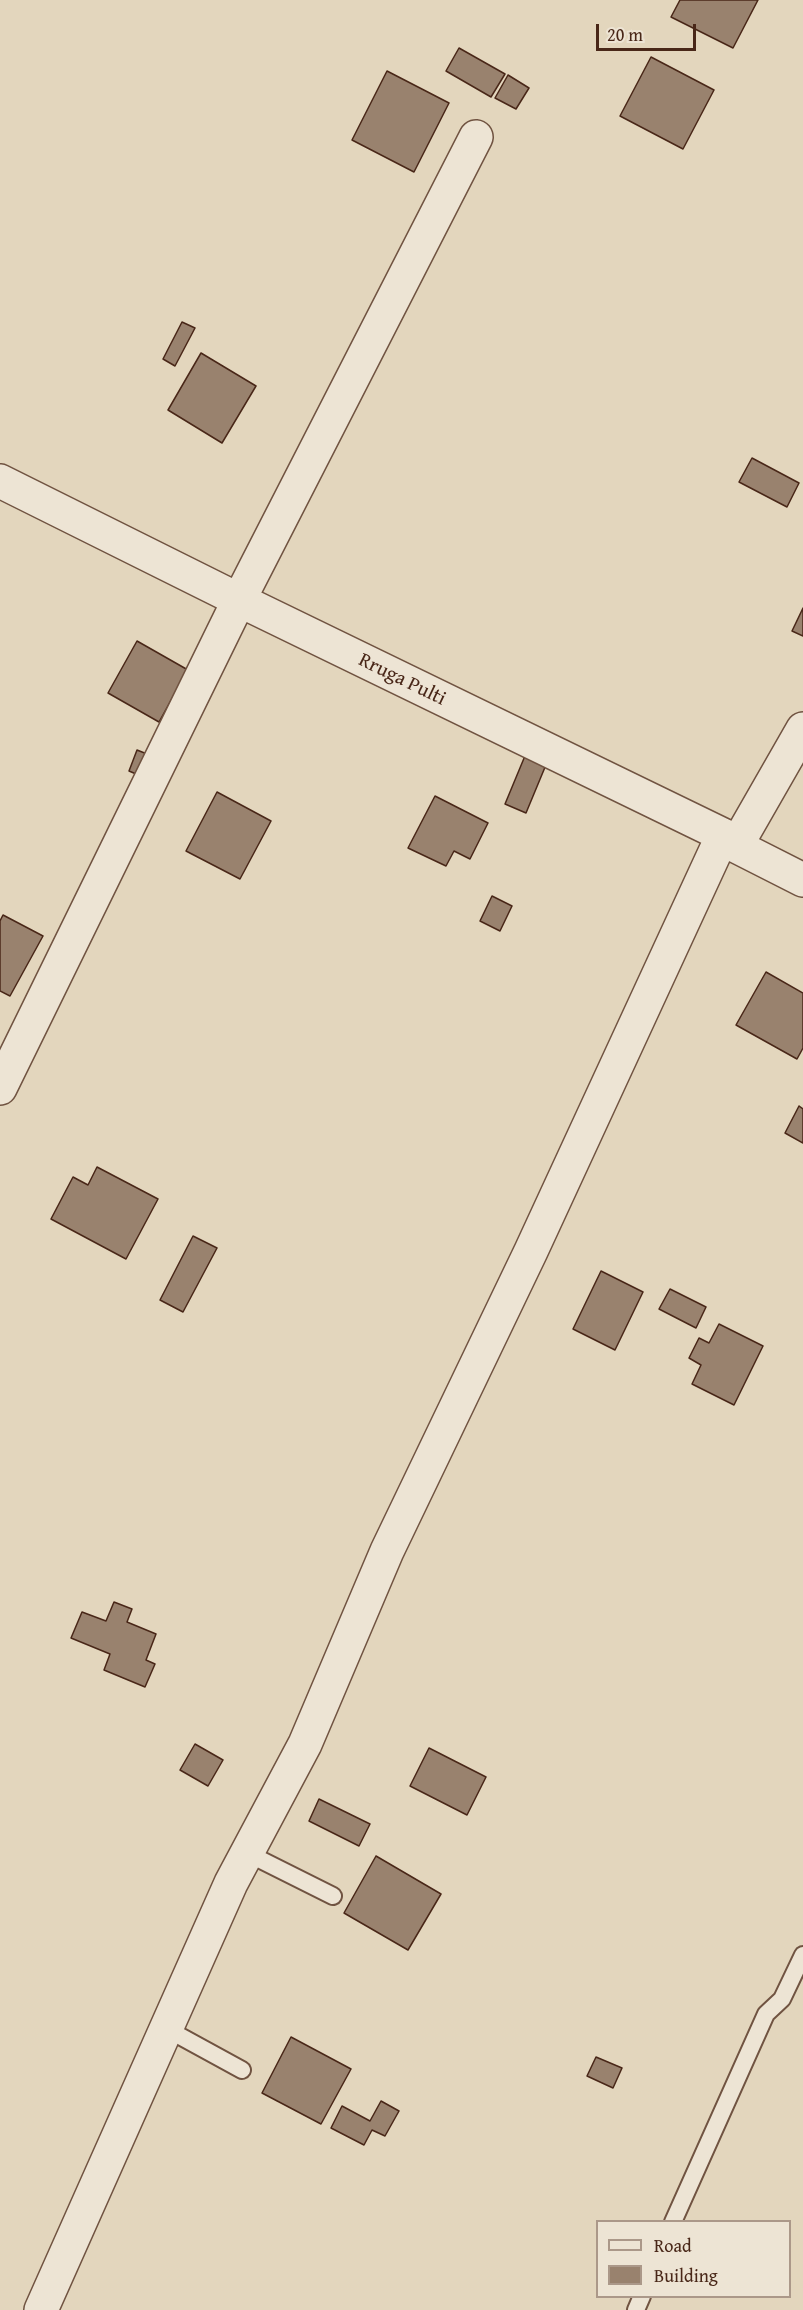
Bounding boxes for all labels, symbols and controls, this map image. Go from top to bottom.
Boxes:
scale bar [599,12,700,50]
text: 20 m [607,21,643,48]
street label: Rruga Pulti [354,649,450,711]
legend [596,2220,791,2298]
text: Road [654,2232,692,2259]
text: Building [654,2262,718,2289]

